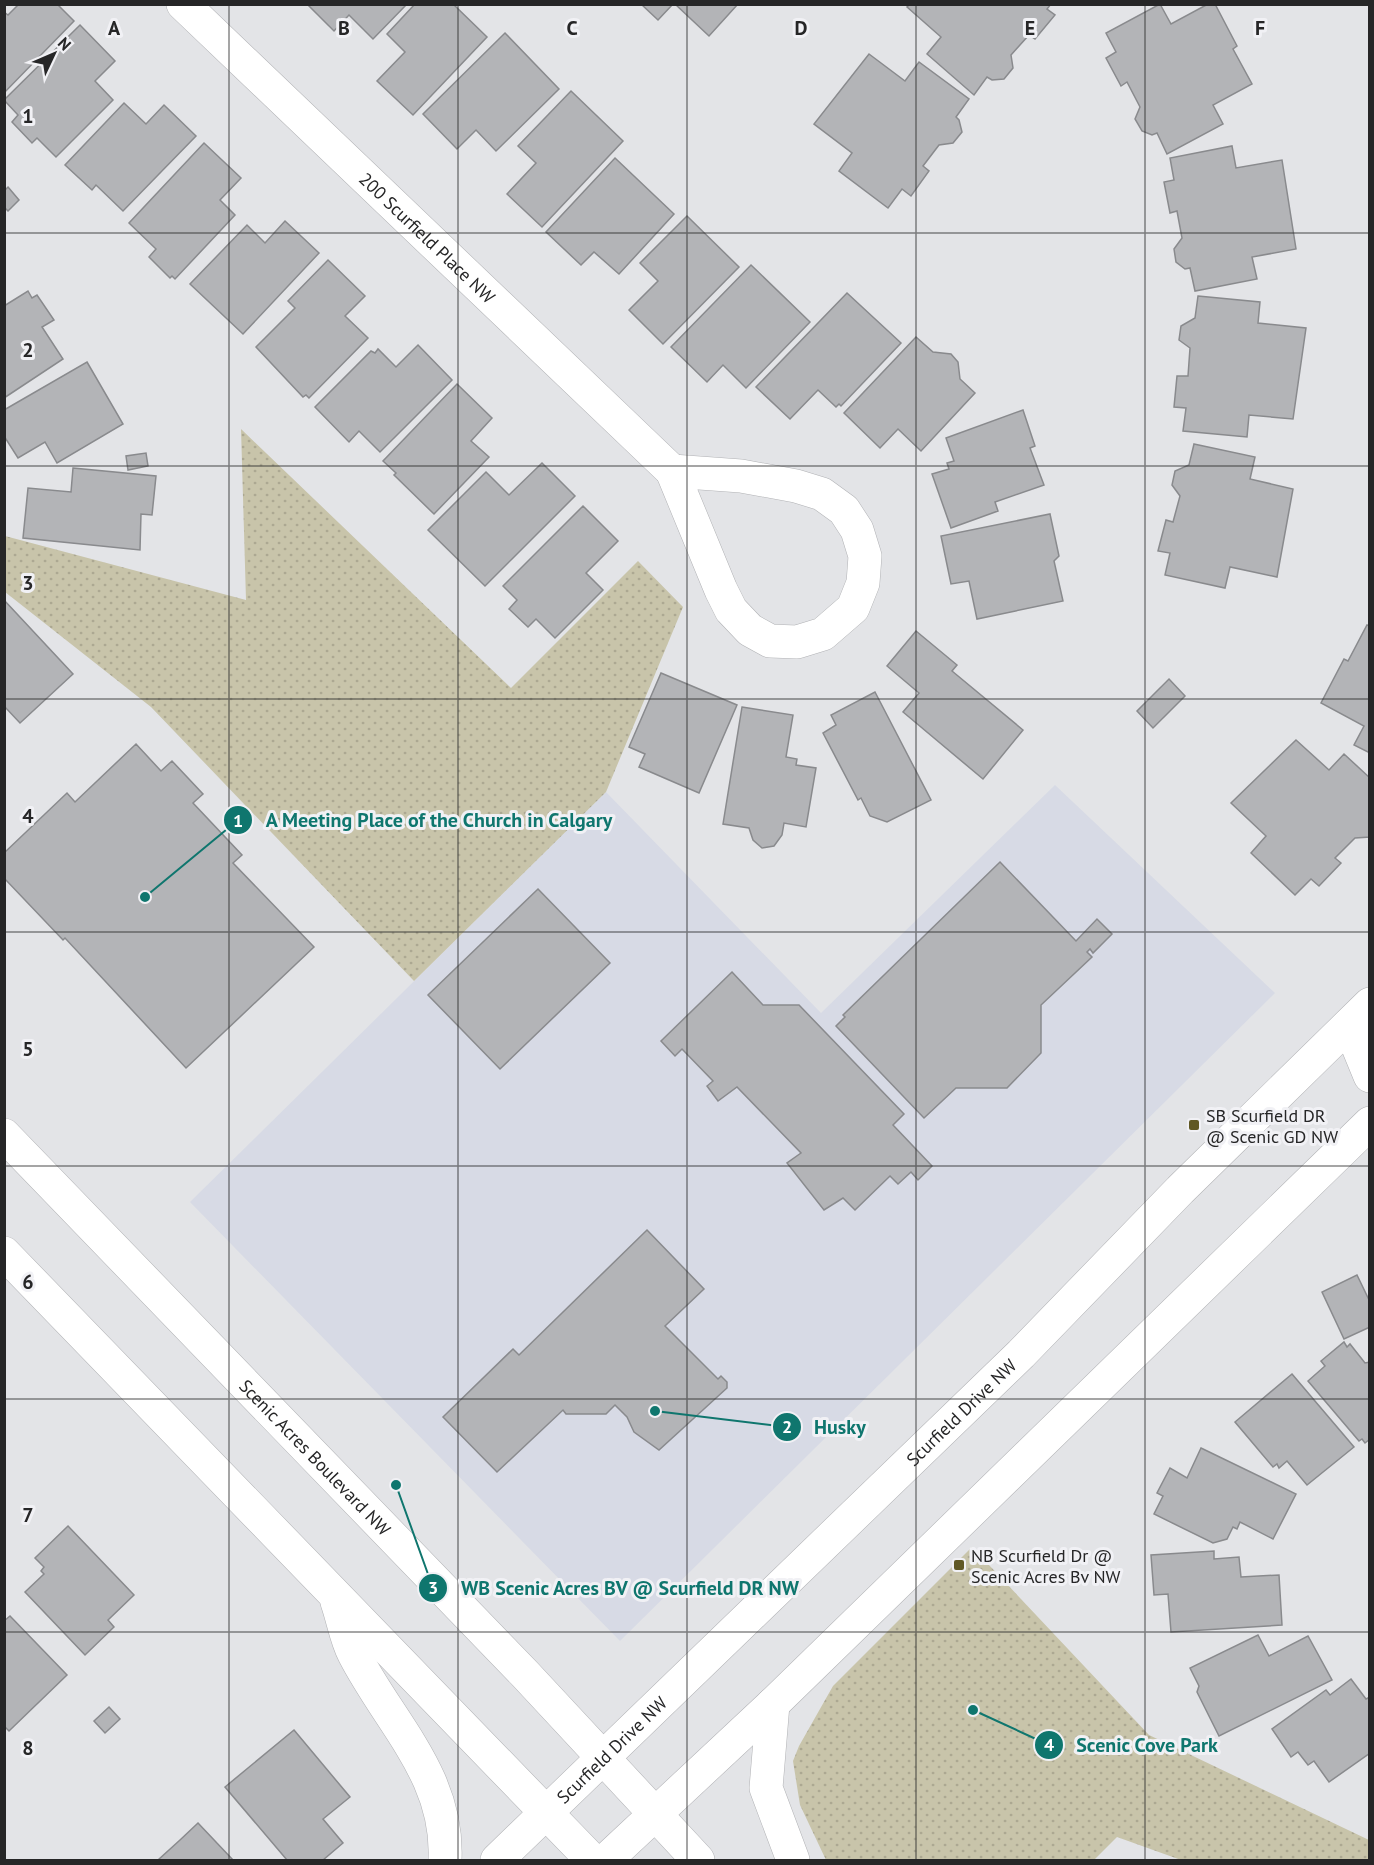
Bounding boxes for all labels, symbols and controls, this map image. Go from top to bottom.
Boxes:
text: A [108,15,121,41]
text: B [338,15,350,41]
text: C [566,15,578,41]
text: D [795,15,808,41]
text: E [1025,15,1035,41]
text: F [1255,15,1265,41]
north arrow [24,24,84,84]
text: N [54,33,76,54]
text: 1 [22,103,34,129]
street label: 200 Scurfield Place NW [355,167,500,308]
text: 2 [22,337,34,363]
text: 3 [22,570,34,596]
callout: A Meeting Place of the Church in Calgary [223,801,625,839]
text: 4 [22,803,34,829]
text: A Meeting Place of the Church in Calgary [266,807,613,833]
text: 1 [233,809,243,832]
text: 5 [22,1036,34,1062]
place label: SB Scurfield DR @ Scenic GD NW [1206,1104,1338,1148]
marker: SB Scurfield DR @ Scenic GD NW [1187,1118,1201,1132]
text: 6 [22,1269,34,1295]
street label: Scurfield Drive NW [901,1353,1021,1470]
street label: Scenic Acres Boulevard NW [235,1374,396,1540]
callout: Husky [772,1408,878,1446]
text: Husky [814,1414,866,1440]
text: 2 [782,1415,792,1438]
text: 7 [22,1502,34,1528]
place label: NB Scurfield Dr @ Scenic Acres Bv NW [971,1544,1121,1588]
marker: NB Scurfield Dr @ Scenic Acres Bv NW [952,1558,966,1572]
callout: WB Scenic Acres BV @ Scurfield DR NW [418,1569,812,1607]
text: WB Scenic Acres BV @ Scurfield DR NW [461,1575,800,1601]
text: 3 [428,1576,438,1599]
street label: Scurfield Drive NW [551,1691,671,1808]
callout: Scenic Cove Park [1034,1726,1231,1764]
text: Scenic Cove Park [1076,1732,1218,1758]
text: 4 [1044,1733,1054,1756]
text: 8 [22,1735,34,1761]

